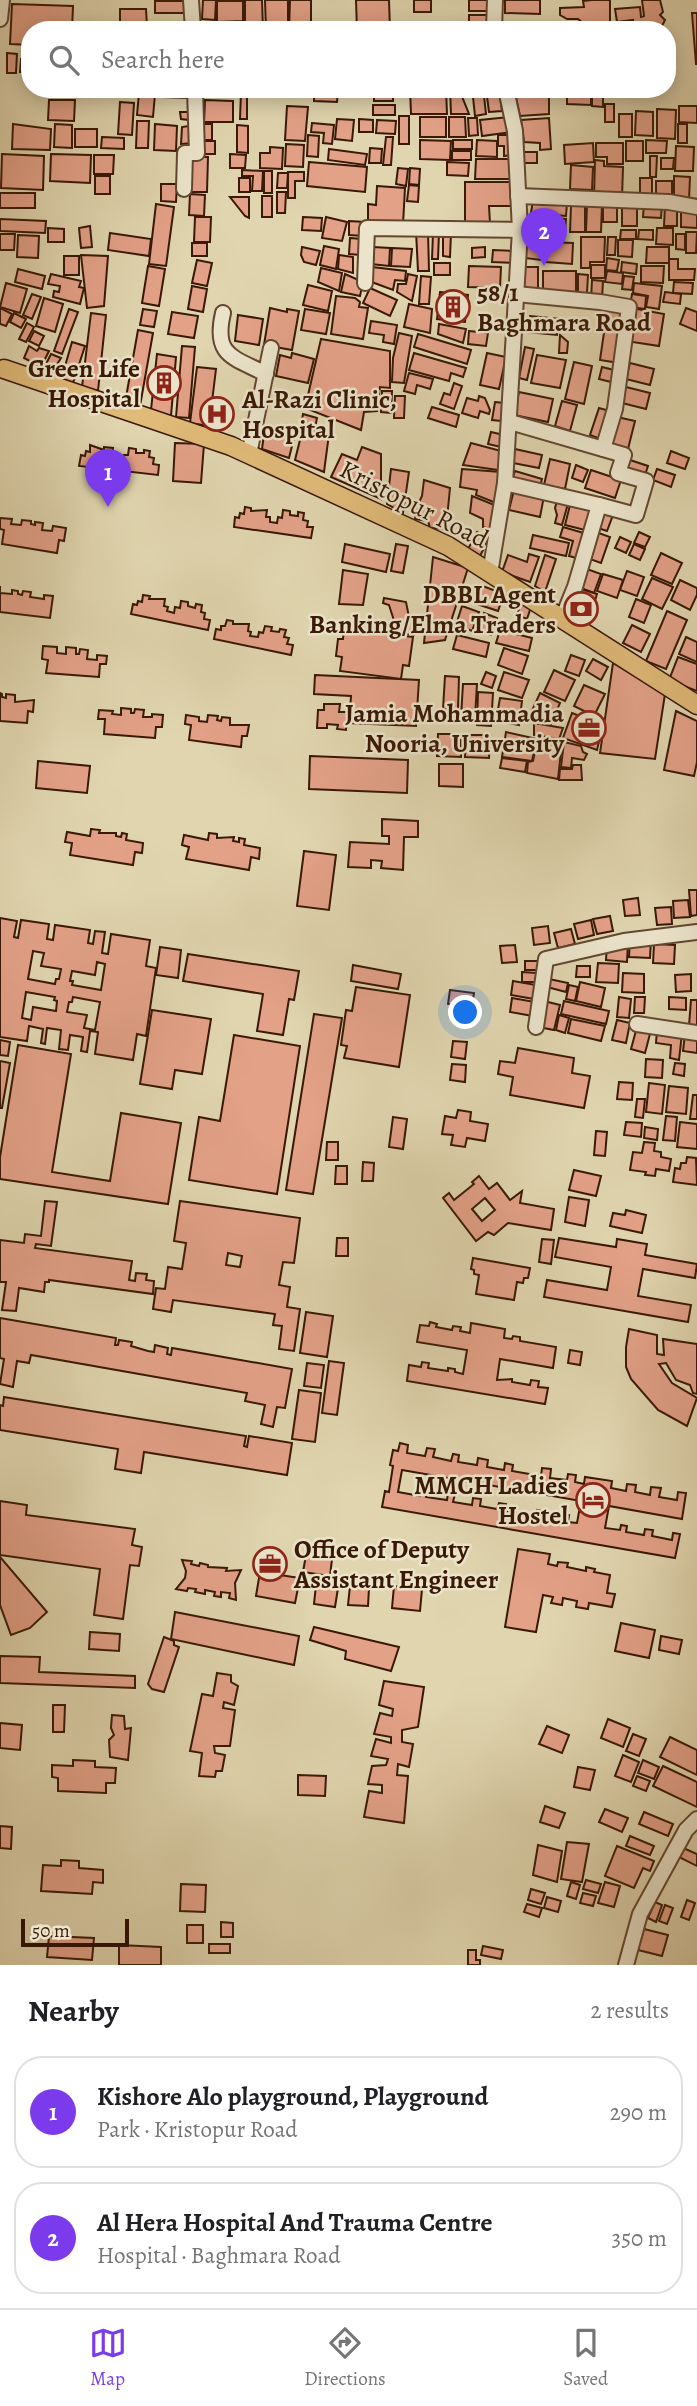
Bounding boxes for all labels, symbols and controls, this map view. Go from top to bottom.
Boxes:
search box [21,21,676,98]
icon: search [45,41,83,79]
text: Search here [101,42,225,77]
pin: 2 [521,208,567,266]
place label: 58/1 Baghmara Road [477,275,652,340]
building icon: 58/1 Baghmara Road [434,288,472,326]
place label: Green Life Hospital [28,351,140,416]
building icon: Green Life Hospital [145,364,183,402]
place label: Al-Razi Clinic, Hospital [241,382,397,447]
hospital icon: Al-Razi Clinic, Hospital [198,395,236,433]
pin: 1 [85,449,131,507]
street label: Kristopur Road [334,451,494,557]
place label: DBBL Agent Banking/Elma Traders [309,577,556,642]
bank icon: DBBL Agent Banking/Elma Traders [562,590,600,628]
place label: Jamia Mohammadia Nooria, University [345,696,565,761]
office icon: Jamia Mohammadia Nooria, University [570,709,608,747]
your location [448,995,482,1029]
place label: MMCH Ladies Hostel [414,1468,568,1533]
hotel icon: MMCH Ladies Hostel [574,1481,612,1519]
place label: Office of Deputy Assistant Engineer [293,1532,499,1597]
office icon: Office of Deputy Assistant Engineer [251,1545,289,1583]
scale bar [21,1916,130,1948]
text: 50 m [32,1918,70,1944]
text: Nearby [28,1991,119,2031]
text: 2 results [591,1995,669,2026]
text: Kishore Alo playground, Playground [97,2079,489,2114]
text: 1 [49,2097,57,2128]
text: 290 m [610,2097,667,2128]
text: Park · Kristopur Road [97,2114,298,2145]
text: Al Hera Hospital And Trauma Centre [97,2205,493,2240]
text: 2 [47,2223,59,2254]
text: 350 m [612,2223,667,2254]
text: Hospital · Baghmara Road [97,2240,341,2271]
tab: Map [89,2324,127,2392]
tab: Directions [304,2324,386,2392]
tab: Saved [563,2324,608,2392]

